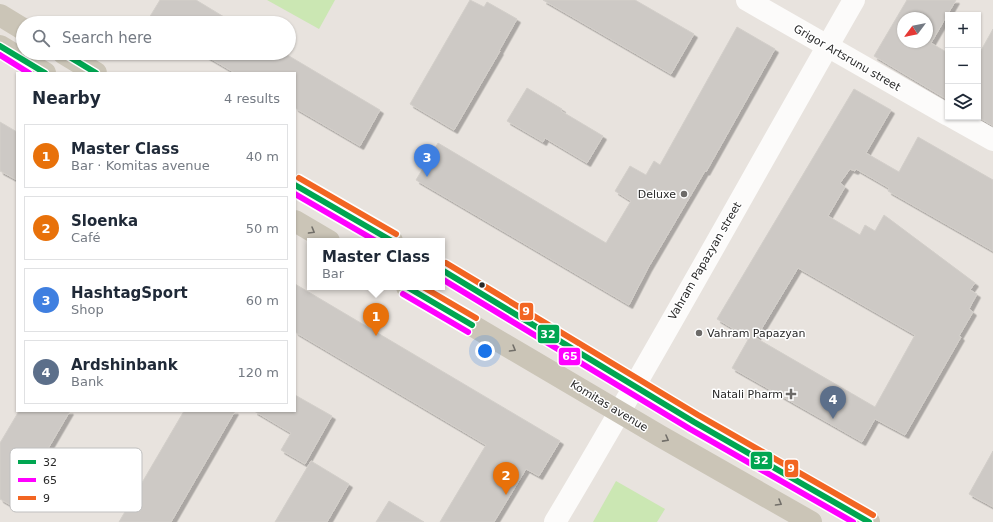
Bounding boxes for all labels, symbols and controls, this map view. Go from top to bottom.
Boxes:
north arrow [897,12,933,48]
map controls [945,12,981,120]
button: + [945,12,981,48]
search box [16,16,296,60]
street label: Grigor Artsrunu street [791,22,903,94]
icon: search [30,27,52,49]
text: Search here [62,29,152,47]
button: − [945,48,981,84]
button: layers [945,84,981,120]
text: Nearby [32,88,101,108]
text: 4 results [224,91,280,106]
text: Master Class [71,140,179,158]
pin: 3 [414,144,440,177]
text: 1 [41,149,51,164]
text: 40 m [246,149,279,164]
text: Bar · Komitas avenue [71,158,210,173]
place label: Deluxe [638,188,676,201]
marker: Deluxe [679,189,689,199]
street label: Vahram Papazyan street [666,199,745,322]
text: Sloenka [71,212,138,230]
text: 2 [41,221,51,236]
text: 50 m [246,221,279,236]
one-way arrow [308,226,315,234]
text: Café [71,230,101,245]
popup [307,238,445,290]
text: Master Class [322,248,430,266]
text: Bar [322,266,344,281]
unlabelled marker [477,280,487,290]
text: HashtagSport [71,284,188,302]
text: 3 [41,293,51,308]
text: 60 m [246,293,279,308]
text: Shop [71,302,104,317]
line badge: 9 [519,302,534,321]
pin: 1 [363,303,389,336]
text: 9 [522,305,530,318]
line badge: 32 [537,324,560,344]
place label: Vahram Papazyan [707,327,805,340]
text: 32 [540,328,556,341]
marker: Vahram Papazyan [694,328,704,338]
your location [475,341,495,361]
one-way arrow [509,345,516,352]
line badge: 65 [558,347,581,366]
text: 65 [562,350,578,363]
text: Ardshinbank [71,356,178,374]
text: 4 [41,365,51,380]
text: 120 m [237,365,279,380]
text: Bank [71,374,104,389]
street label: Komitas avenue [568,378,650,434]
pin: 4 [820,386,846,419]
place label: Natali Pharm [712,388,783,401]
marker: Natali Pharm [786,389,796,399]
one-way arrow [662,435,669,442]
legend [10,448,142,512]
line badge: 32 [750,451,773,470]
text: 32 [753,454,769,467]
text: 32 [43,456,57,469]
line badge: 9 [784,459,799,478]
pin: 2 [493,462,519,495]
text: 9 [787,462,795,475]
text: 65 [43,474,57,487]
text: 9 [43,492,50,505]
one-way arrow [775,499,782,506]

